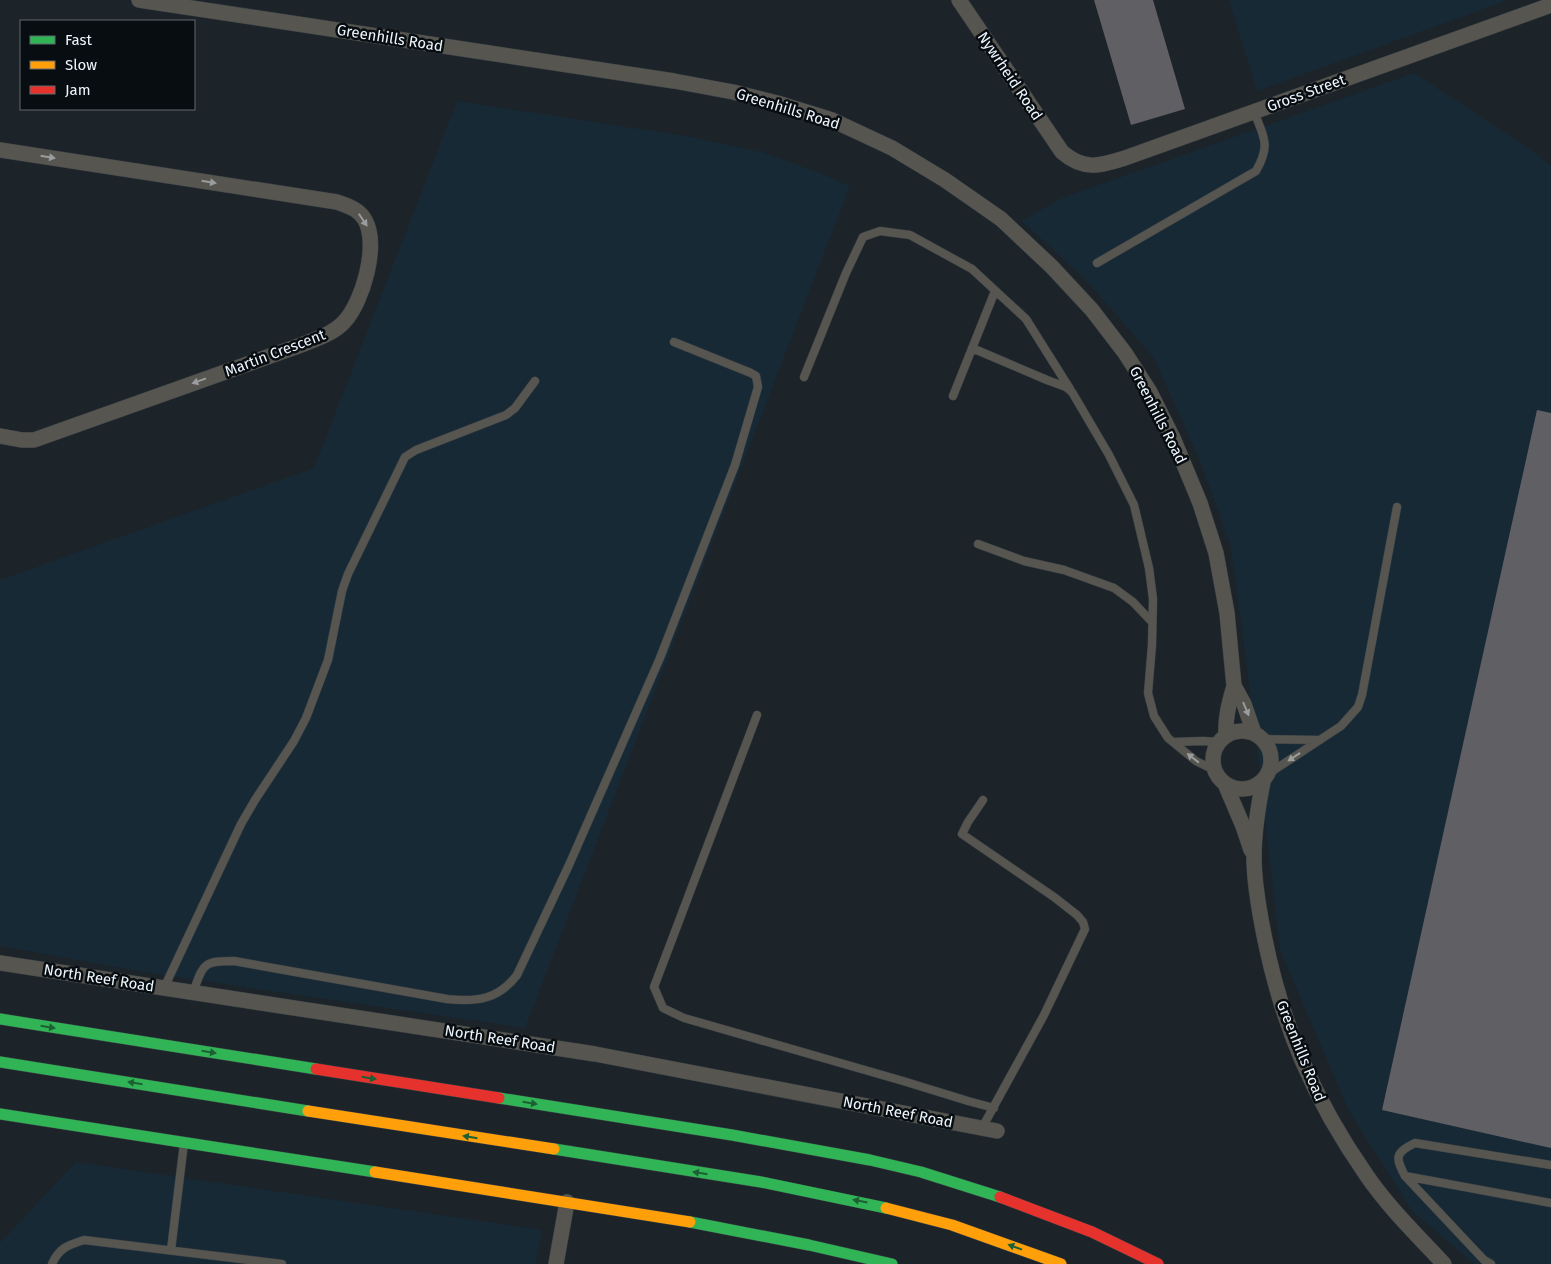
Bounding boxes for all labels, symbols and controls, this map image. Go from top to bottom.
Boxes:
legend [20,20,195,110]
street label: Greenhills Road [336,21,444,55]
street label: Nywrheid Road [974,28,1046,124]
text: Fast [65,31,92,49]
text: Slow [65,56,97,74]
street label: Gross Street [1264,70,1348,115]
text: Jam [65,81,91,99]
street label: Greenhills Road [734,85,842,133]
one-way arrow [41,153,57,161]
one-way arrow [201,178,217,186]
one-way arrow [358,213,368,226]
street label: Martin Crescent [222,325,328,380]
street label: Greenhills Road [1126,363,1190,467]
one-way arrow [191,377,206,385]
one-way arrow [1242,702,1250,716]
one-way arrow [1187,752,1200,763]
one-way arrow [1287,752,1301,762]
street label: North Reef Road [42,960,156,996]
street label: Greenhills Road [1273,998,1329,1104]
street label: North Reef Road [443,1021,557,1057]
one-way arrow [41,1023,57,1031]
one-way arrow [201,1049,217,1057]
one-way arrow [361,1074,377,1082]
one-way arrow [126,1079,142,1087]
street label: North Reef Road [841,1093,955,1131]
one-way arrow [522,1100,538,1108]
one-way arrow [462,1132,478,1140]
one-way arrow [691,1168,707,1176]
one-way arrow [851,1197,867,1205]
one-way arrow [1008,1243,1023,1250]

